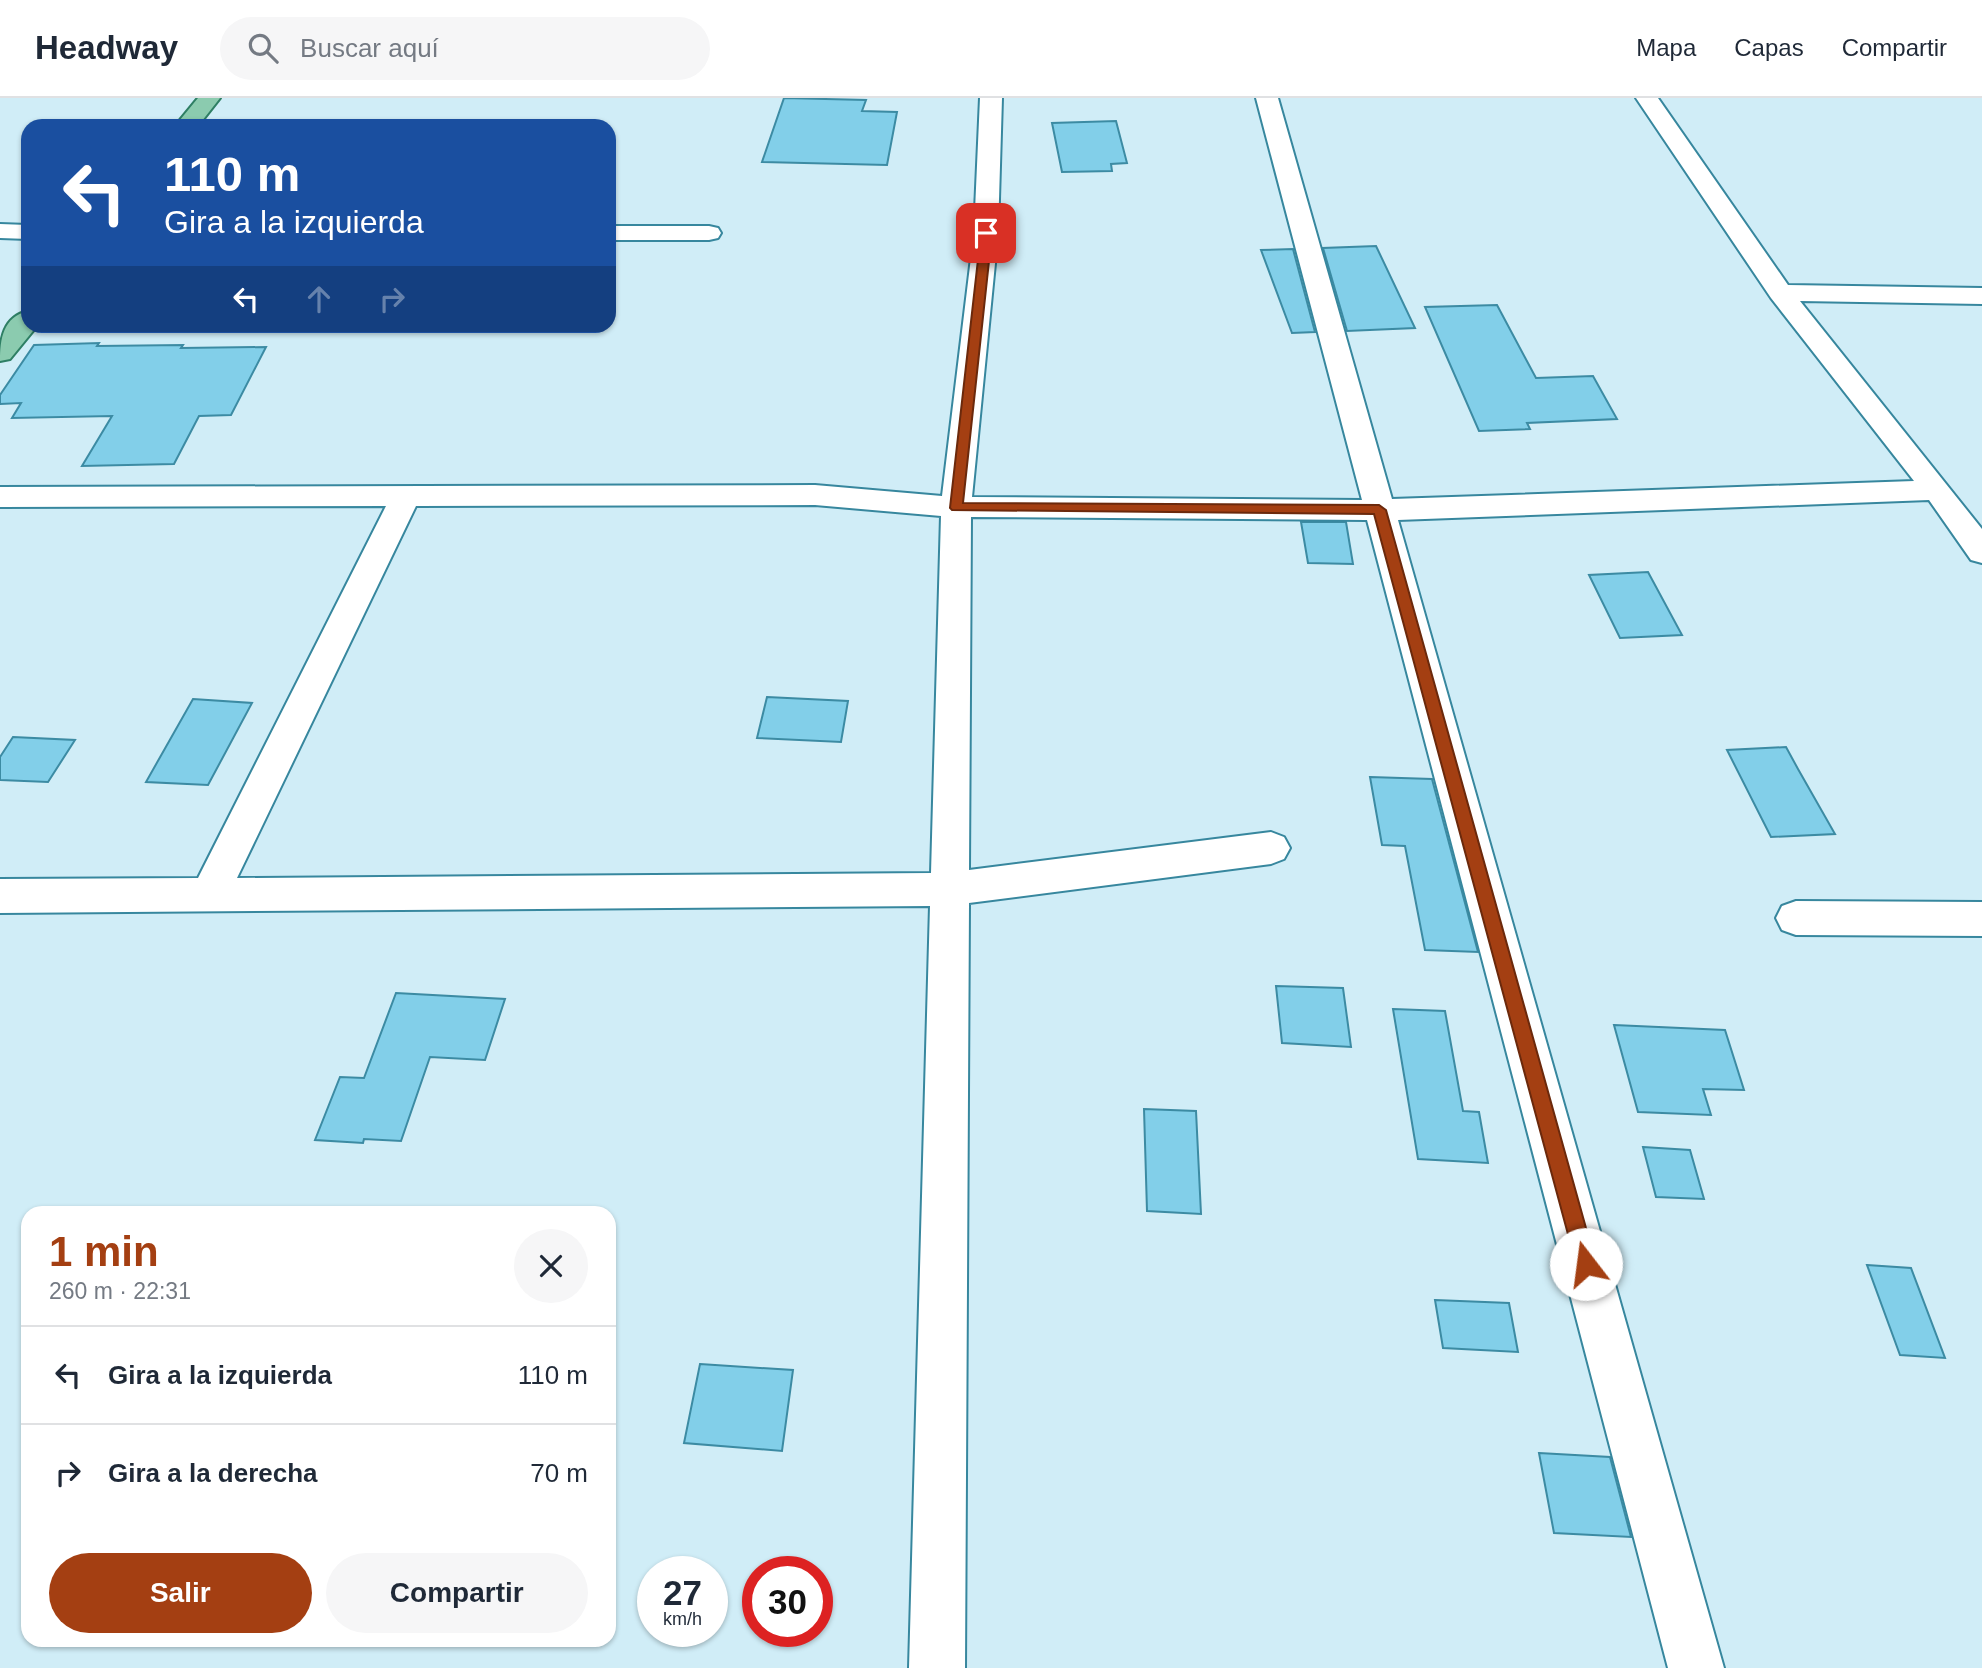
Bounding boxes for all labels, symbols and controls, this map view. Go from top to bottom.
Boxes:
search box [220,17,710,80]
text: Headway [35,29,178,66]
icon: search [244,29,282,67]
text: Buscar aquí [300,33,439,63]
text: Mapa [1636,34,1696,61]
text: Capas [1734,34,1804,61]
text: Compartir [1842,34,1947,61]
icon: left [49,147,140,238]
text: 110 m [164,147,300,201]
pin [956,203,1016,263]
text: Gira a la izquierda [164,204,424,240]
icon: arrive [967,214,1005,252]
icon: left [227,280,265,318]
icon: ahead [300,280,338,318]
icon: right [373,280,411,318]
position arrow [1549,1227,1623,1301]
text: 1 min [49,1228,159,1275]
button: close [514,1229,588,1303]
text: 260 m · 22:31 [49,1278,191,1304]
icon: left [49,1356,87,1394]
text: Gira a la izquierda [108,1360,332,1390]
text: 110 m [518,1360,588,1390]
icon: right [49,1454,87,1492]
text: Gira a la derecha [108,1458,318,1488]
text: 70 m [530,1458,588,1488]
button: Salir [49,1553,312,1633]
button: Compartir [326,1553,588,1633]
speed limit sign: 30 [742,1556,833,1647]
text: 27 [663,1573,702,1612]
text: km/h [663,1609,702,1629]

